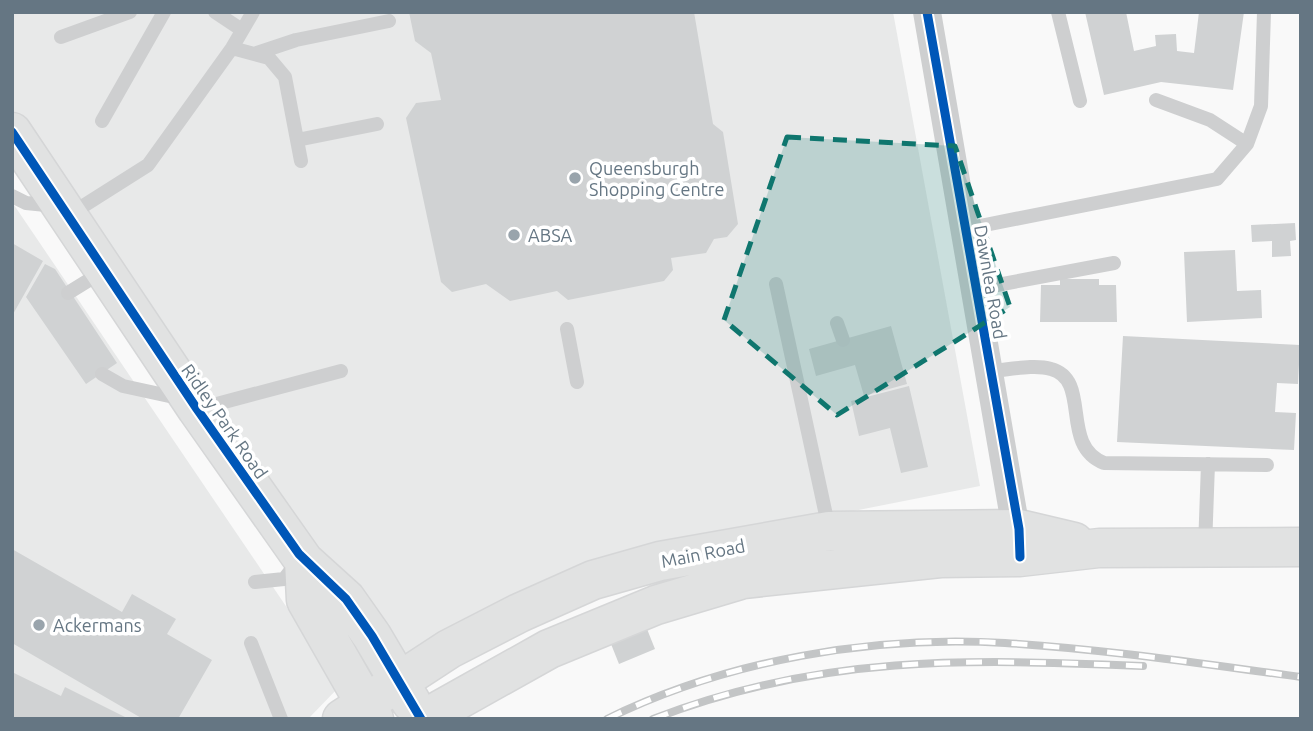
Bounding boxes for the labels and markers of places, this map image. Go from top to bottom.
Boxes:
place label: Queensburgh Shopping Centre [589,158,724,199]
marker: Queensburgh Shopping Centre [567,170,583,186]
place label: ABSA [528,225,573,245]
marker: ABSA [506,227,522,243]
place label: Ackermans [53,615,142,635]
marker: Ackermans [31,617,47,633]

